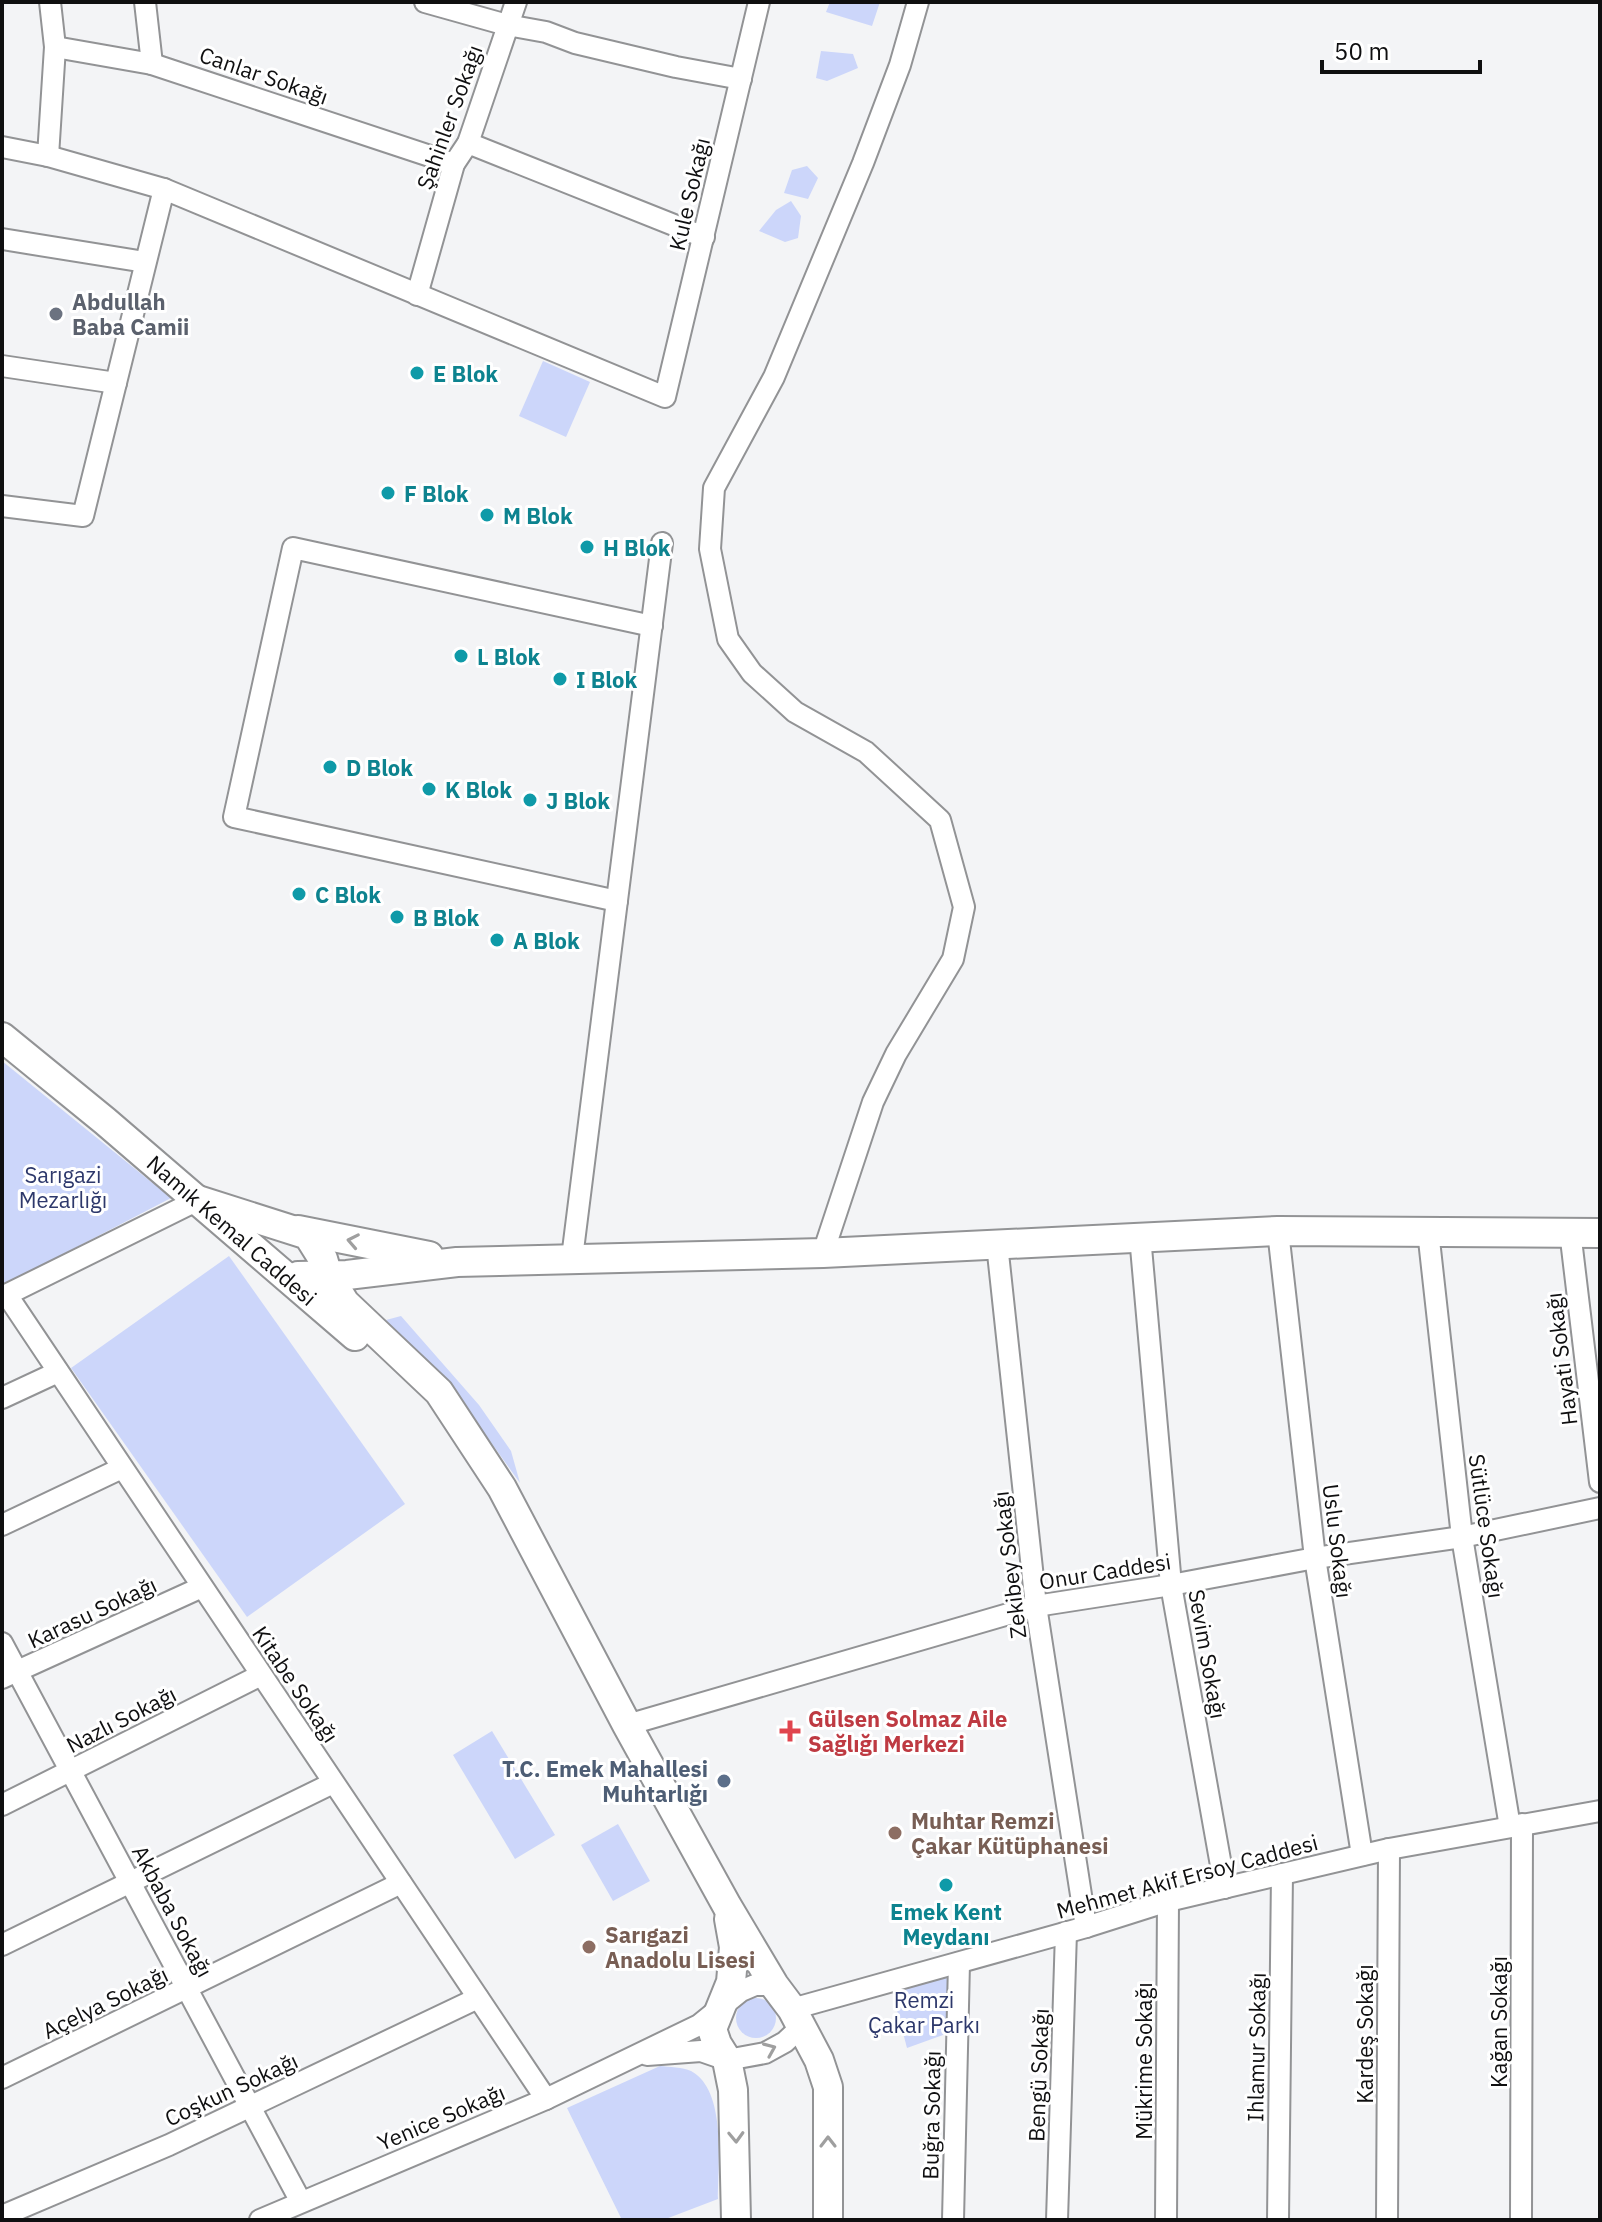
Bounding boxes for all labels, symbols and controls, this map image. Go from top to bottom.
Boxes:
scale bar [1322,24,1480,74]
text: 50 m [1334,35,1389,67]
street label: Canlar Sokağı [196,39,332,111]
street label: Şahinler Sokağı [409,41,489,193]
street label: Kule Sokağı [662,135,716,253]
place label: Abdullah Baba Camii [72,287,189,341]
marker: Abdullah Baba Camii [47,305,65,323]
place label: E Blok [433,359,498,388]
marker: E Blok [408,364,426,382]
place label: F Blok [404,479,469,508]
marker: F Blok [379,484,397,502]
place label: M Blok [503,501,573,530]
marker: M Blok [478,506,496,524]
place label: H Blok [603,533,671,562]
marker: H Blok [578,538,596,556]
place label: L Blok [477,642,541,671]
marker: L Blok [452,647,470,665]
place label: I Blok [576,665,637,694]
marker: I Blok [551,670,569,688]
place label: D Blok [346,753,413,782]
marker: D Blok [321,758,339,776]
place label: K Blok [445,775,512,804]
marker: K Blok [420,780,438,798]
place label: J Blok [546,786,610,815]
marker: J Blok [521,791,539,809]
place label: C Blok [315,880,381,909]
marker: C Blok [290,885,308,903]
place label: B Blok [413,903,480,932]
marker: B Blok [388,908,406,926]
place label: A Blok [513,926,580,955]
marker: A Blok [488,931,506,949]
street label: Namık Kemal Caddesi [141,1148,323,1312]
park label: Sarıgazi Mezarlığı [19,1160,107,1214]
one-way arrow [347,1233,361,1250]
street label: Hayati Sokağı [1538,1291,1584,1427]
street label: Sütlüce Sokağı [1463,1452,1511,1600]
street label: Uslu Sokağı [1317,1482,1359,1600]
street label: Zekibey Sokağı [986,1490,1032,1640]
street label: Onur Caddesi [1037,1546,1173,1596]
street label: Karasu Sokağı [23,1569,161,1655]
street label: Sevim Sokağı [1182,1587,1234,1721]
street label: Kitabe Sokağı [246,1620,346,1748]
street label: Nazlı Sokağı [61,1679,181,1759]
place label: Gülsen Solmaz Aile Sağlığı Merkezi [808,1704,1007,1758]
marker: Gülsen Solmaz Aile Sağlığı Merkezi [779,1720,801,1742]
place label: T.C. Emek Mahallesi Muhtarlığı [502,1754,708,1808]
marker: T.C. Emek Mahallesi Muhtarlığı [715,1772,733,1790]
place label: Muhtar Remzi Çakar Kütüphanesi [911,1806,1109,1860]
marker: Muhtar Remzi Çakar Kütüphanesi [886,1824,904,1842]
street label: Mehmet Akif Ersoy Caddesi [1053,1827,1321,1925]
street label: Akbaba Sokağı [126,1840,220,1982]
marker: Emek Kent Meydanı [937,1876,955,1894]
place label: Emek Kent Meydanı [890,1897,1002,1951]
place label: Sarıgazi Anadolu Lisesi [605,1920,755,1974]
marker: Sarıgazi Anadolu Lisesi [580,1938,598,1956]
street label: Kağan Sokağı [1484,1956,1513,2088]
street label: Açelya Sokağı [38,1959,172,2045]
street label: Kardeş Sokağı [1350,1964,1379,2104]
street label: Ihlamur Sokağı [1240,1972,1272,2122]
street label: Mükrime Sokağı [1129,1982,1158,2140]
park label: Remzi Çakar Parkı [868,1985,980,2039]
street label: Bengü Sokağı [1021,2008,1055,2142]
one-way arrow [762,2042,776,2058]
street label: Coşkun Sokağı [160,2045,302,2133]
street label: Buğra Sokağı [915,2050,947,2180]
street label: Yenice Sokağı [373,2077,509,2157]
one-way arrow [727,2131,744,2144]
one-way arrow [819,2135,837,2148]

